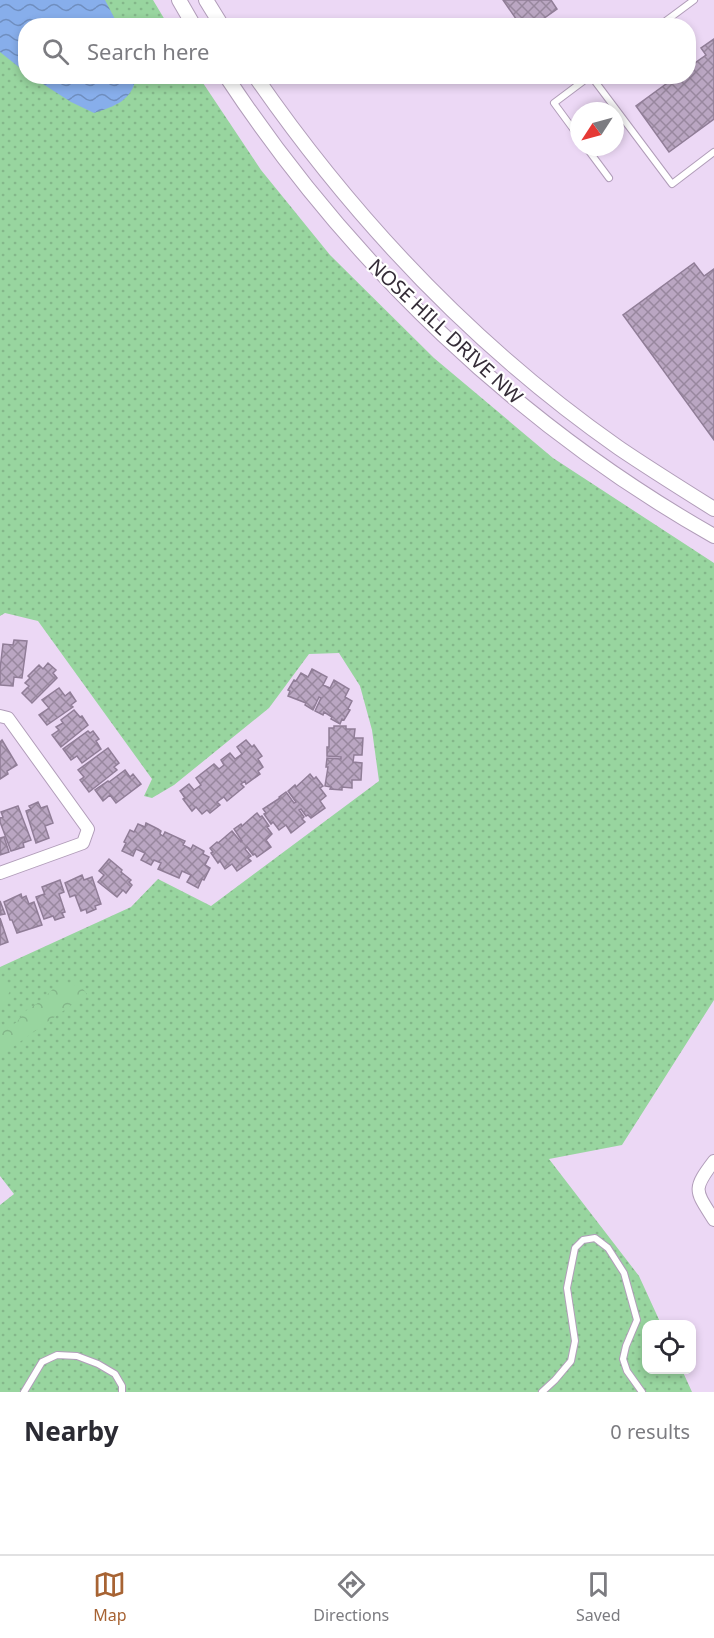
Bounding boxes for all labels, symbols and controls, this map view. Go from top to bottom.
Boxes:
search box [18,18,696,84]
icon: search [39,35,72,68]
text: Search here [87,36,209,66]
north arrow [570,102,624,156]
street label: NOSE HILL DRIVE NW [363,252,529,410]
map controls [642,1320,696,1374]
button: locate [642,1320,696,1374]
text: Nearby [24,1413,119,1449]
text: 0 results [610,1418,690,1445]
tab: Map [93,1568,127,1626]
tab: Directions [313,1568,389,1626]
tab: Saved [576,1568,621,1626]

